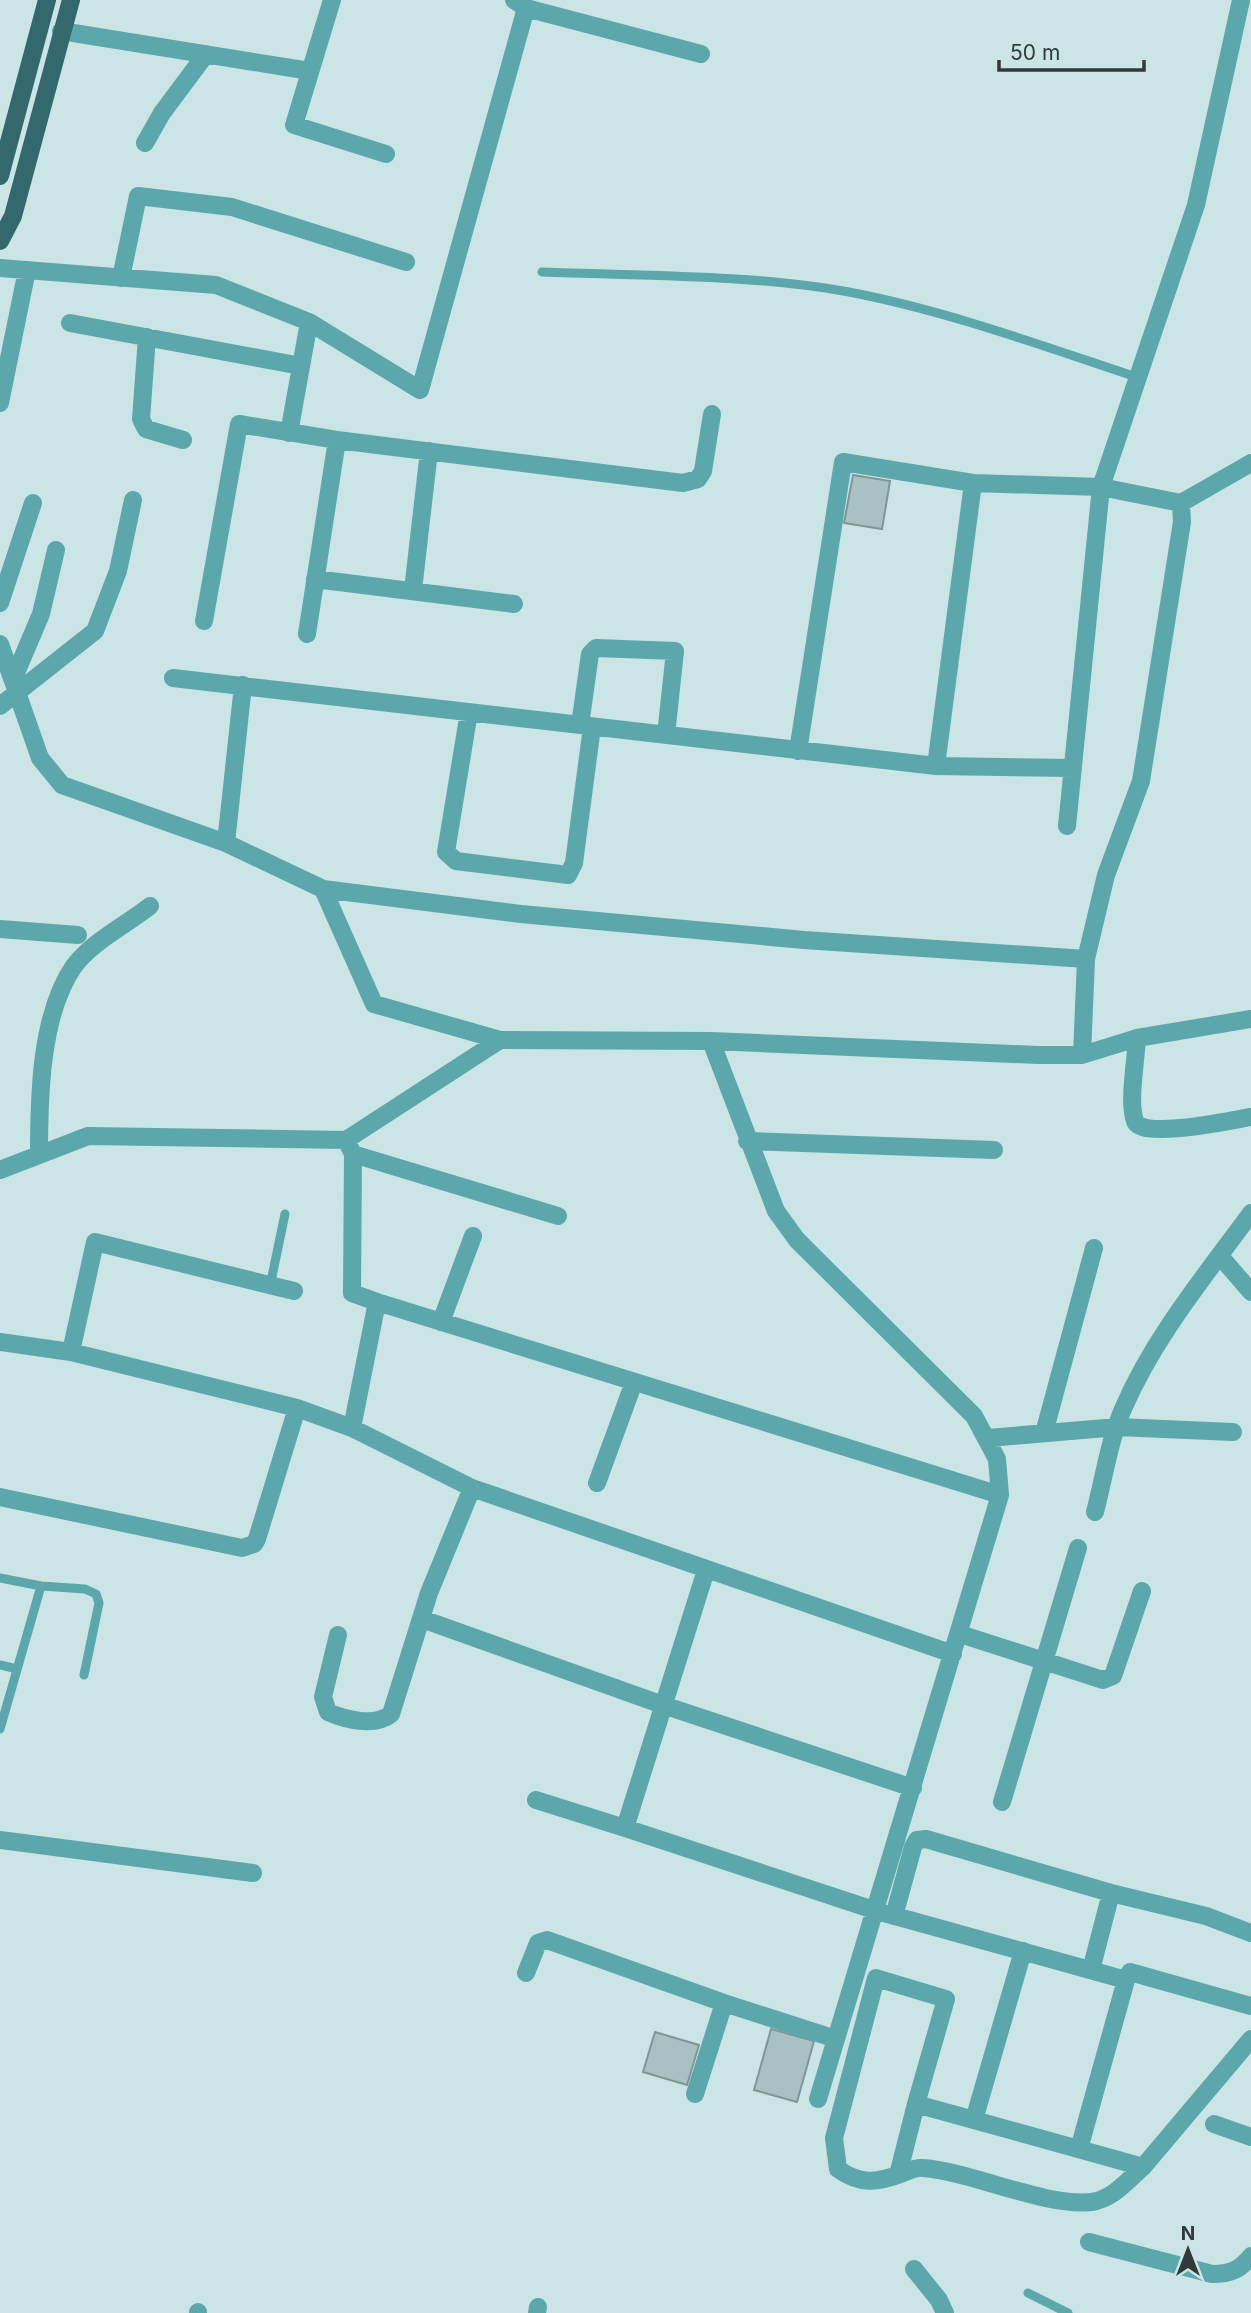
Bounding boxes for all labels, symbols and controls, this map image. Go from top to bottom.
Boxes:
scale bar [999,28,1144,72]
text: 50 m [1010,40,1060,65]
north arrow [1153,2215,1223,2285]
text: N [1181,2222,1195,2245]

